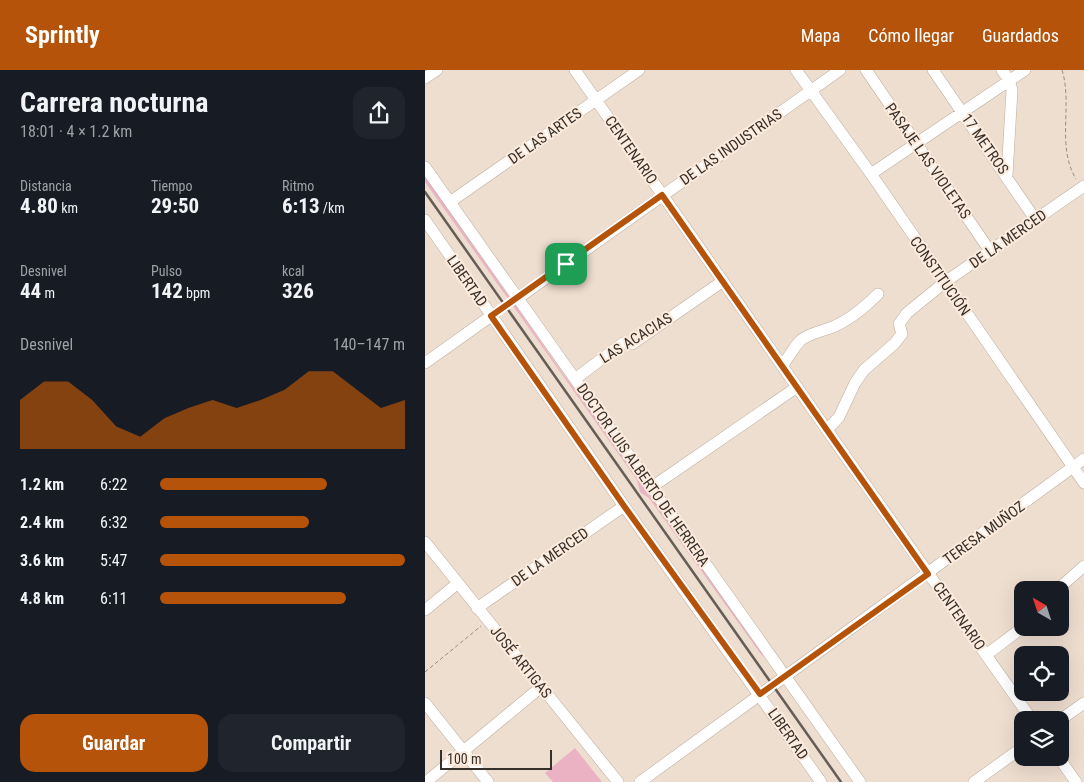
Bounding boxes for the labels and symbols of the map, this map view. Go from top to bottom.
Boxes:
street label: PASAJE LAS VIOLETAS [881,100,975,223]
street label: DE LAS ARTES [505,104,585,168]
street label: DE LAS INDUSTRIAS [676,105,786,189]
street label: 17 METROS [958,110,1013,178]
street label: CENTENARIO [601,112,661,188]
street label: DE LA MERCED [966,206,1050,272]
street label: CONSTITUCIÓN [906,233,974,319]
pin [545,243,587,285]
street label: LIBERTAD [443,252,491,310]
street label: LAS ACACIAS [597,309,676,367]
street label: DOCTOR LUIS ALBERTO DE HERRERA [573,380,713,570]
street label: TERESA MUÑOZ [940,497,1028,569]
street label: DE LA MERCED [508,524,592,590]
street label: CENTENARIO [929,578,989,654]
north arrow [1014,581,1069,636]
street label: JOSÉ ARTIGAS [486,622,556,702]
street label: LIBERTAD [764,705,812,763]
scale bar [440,747,553,770]

